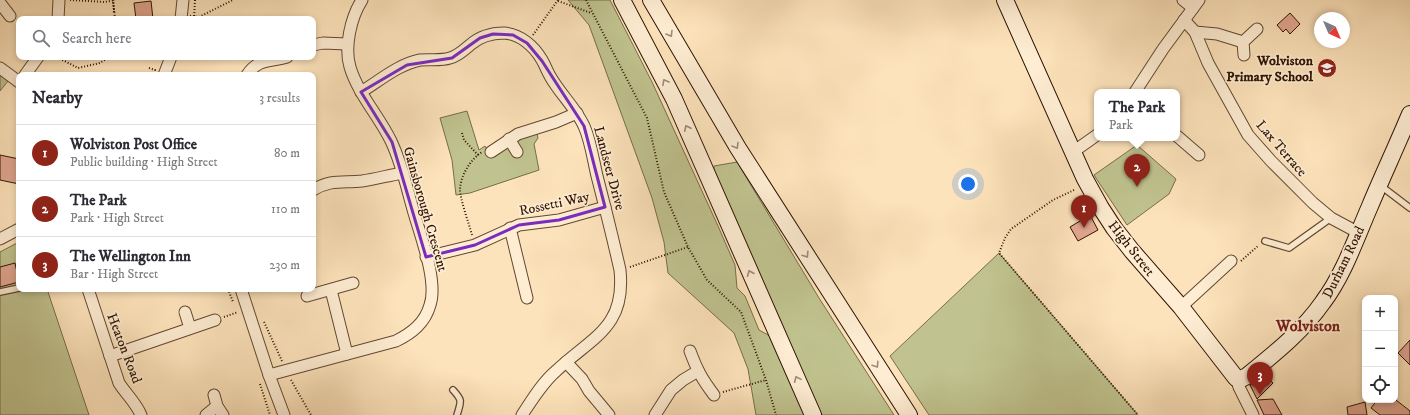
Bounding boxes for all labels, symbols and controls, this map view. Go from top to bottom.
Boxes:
north arrow [1314,12,1350,48]
search box [16,16,316,60]
icon: search [30,27,52,49]
text: Search here [62,29,131,48]
one-way arrow [666,30,673,37]
place label: Wolviston Primary School [1226,52,1314,86]
school or university icon: Wolviston Primary School [1316,57,1338,79]
one-way arrow [662,79,669,86]
text: Nearby [32,87,82,109]
popup [1094,89,1180,141]
text: 3 results [259,90,300,106]
text: The Park [1109,98,1165,117]
text: Park [1109,117,1133,133]
street label: Lax Terrace [1252,117,1311,181]
street label: Landseer Drive [589,124,629,212]
one-way arrow [684,124,692,132]
text: Wolviston Post Office [70,135,197,154]
one-way arrow [732,142,739,149]
text: 1 [43,145,47,161]
text: 80 m [274,145,300,161]
street label: Gainsborough Crescent [399,145,452,274]
text: Public building · High Street [70,154,218,170]
pin: 2 [1124,154,1150,187]
your location [958,174,978,194]
street label: Rossetti Way [517,188,591,220]
text: The Park [70,191,127,210]
pin: 1 [1071,195,1097,228]
text: 2 [42,201,48,217]
text: 110 m [271,201,300,217]
text: Park · High Street [70,210,164,226]
street label: High Street [1104,217,1159,280]
street label: Durham Road [1319,223,1369,302]
text: The Wellington Inn [70,247,191,266]
one-way arrow [801,251,808,258]
text: 3 [43,257,47,273]
text: 230 m [269,257,300,273]
text: Bar · High Street [70,266,158,282]
one-way arrow [747,269,755,277]
map controls [1362,295,1398,403]
button: + [1362,295,1398,331]
street label: Heaton Road [102,311,146,386]
district label: Wolviston [1275,316,1341,336]
button: − [1362,331,1398,367]
one-way arrow [871,361,879,368]
pin: 3 [1247,362,1273,395]
button: locate [1362,367,1398,403]
one-way arrow [794,376,802,384]

